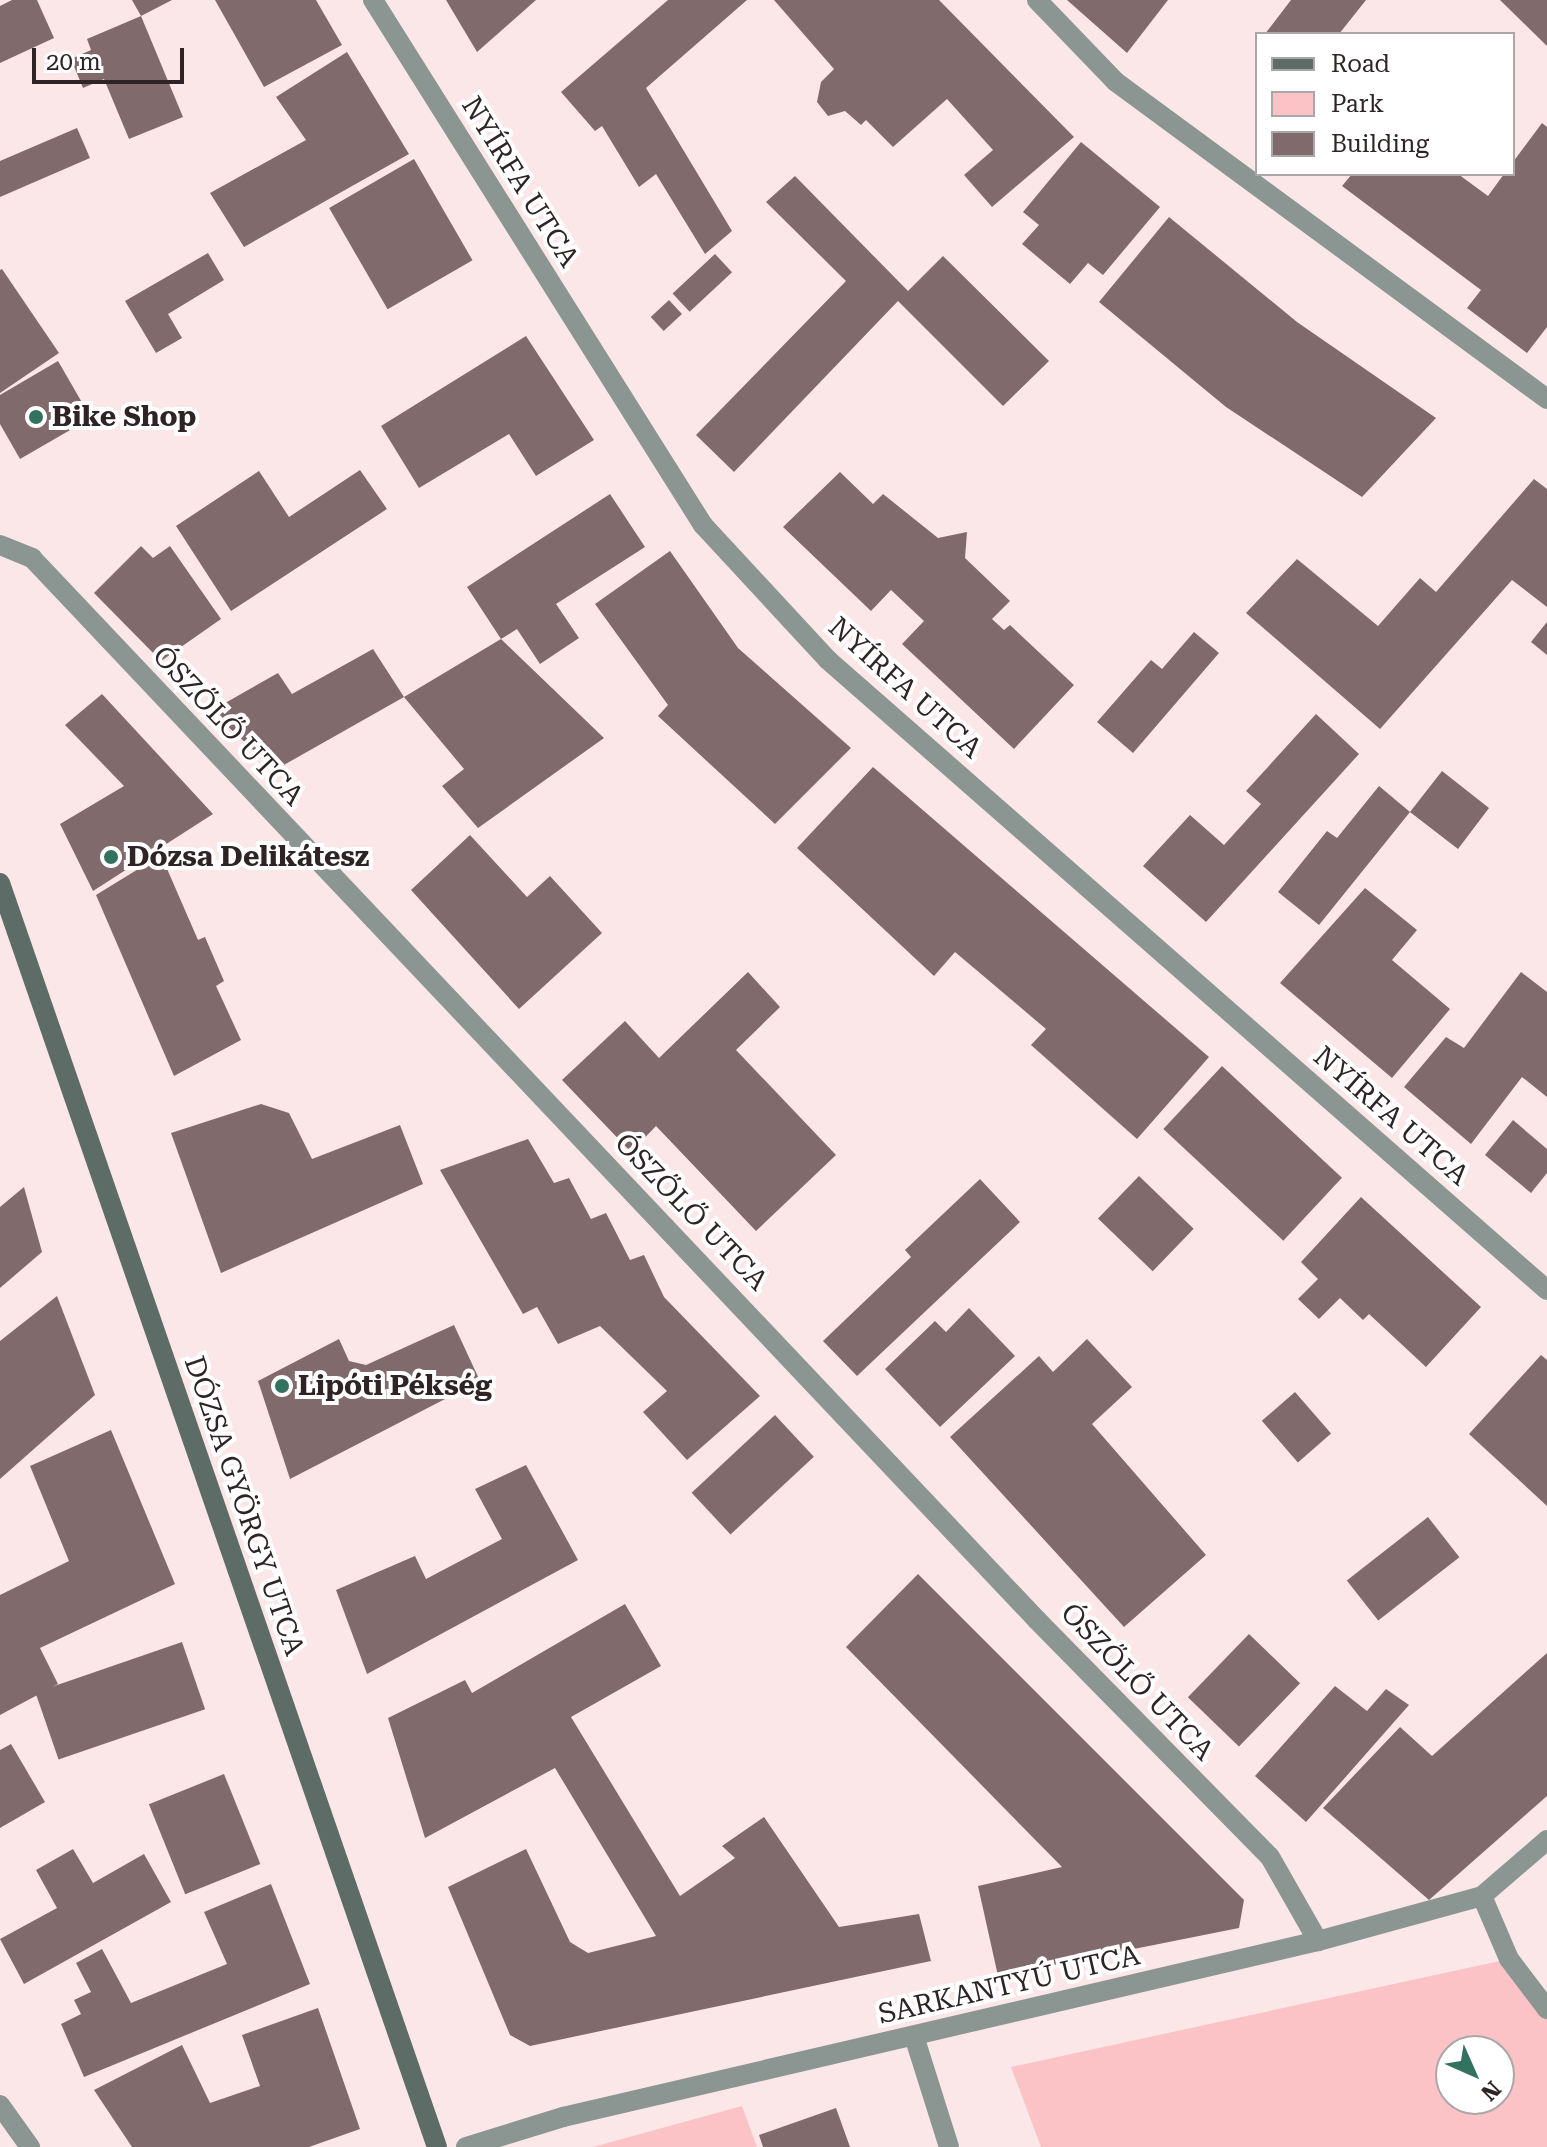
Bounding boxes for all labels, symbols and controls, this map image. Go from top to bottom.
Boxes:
scale bar [36,32,188,82]
legend [1255,32,1515,176]
text: 20 m [46,48,101,76]
text: Road [1331,50,1390,78]
text: Park [1331,90,1384,118]
street label: NYÍRFA UTCA [454,91,586,273]
text: Building [1331,130,1429,158]
place label: Bike Shop [52,400,196,434]
marker: Bike Shop [27,408,45,426]
street label: NYÍRFA UTCA [822,610,988,766]
street label: ÓSZŐLŐ UTCA [146,639,310,813]
place label: Dózsa Delikátesz [127,840,369,874]
marker: Dózsa Delikátesz [102,848,120,866]
street label: NYÍRFA UTCA [1307,1040,1475,1192]
street label: ÓSZŐLŐ UTCA [607,1126,775,1298]
street label: DÓZSA GYÖRGY UTCA [177,1352,311,1660]
place label: Lipóti Pékség [298,1369,492,1403]
marker: Lipóti Pékség [273,1377,291,1395]
street label: ÓSZŐLŐ UTCA [1053,1596,1221,1768]
street label: SARKANTYÚ UTCA [875,1939,1143,2031]
north arrow [1435,2035,1515,2115]
text: N [1476,2076,1506,2106]

